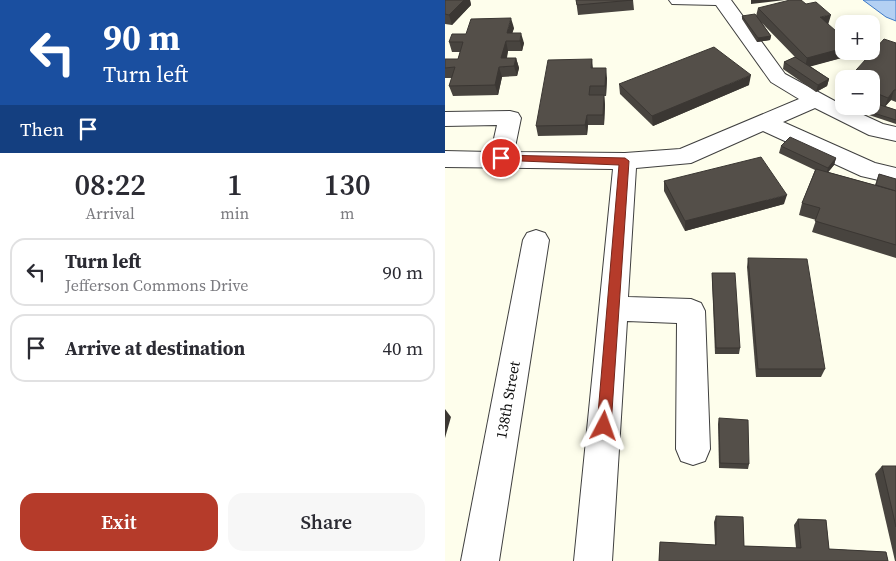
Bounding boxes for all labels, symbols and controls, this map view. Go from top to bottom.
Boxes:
text: 90 m [103,14,180,62]
map controls [835,15,880,115]
button: + [835,15,880,60]
icon: left [20,20,85,85]
text: Turn left [103,59,188,89]
button: − [835,70,880,115]
icon: arrive [74,115,102,143]
text: Then [20,116,64,142]
pin [480,137,522,179]
icon: arrive [487,144,515,172]
text: 08:22 [74,164,146,205]
text: 1 [227,164,243,205]
text: 130 [324,164,371,205]
text: Arrival [85,202,135,224]
text: min [220,202,249,224]
text: m [340,202,354,224]
text: Turn left [65,248,141,274]
icon: left [22,258,50,286]
text: 90 m [382,259,423,285]
text: Jefferson Commons Drive [65,274,248,296]
icon: arrive [22,334,50,362]
text: Arrive at destination [65,335,245,361]
text: 40 m [382,335,423,361]
street label: 138th Street [490,359,525,440]
position arrow [577,399,629,451]
button: Exit [20,493,218,551]
button: Share [228,493,425,551]

